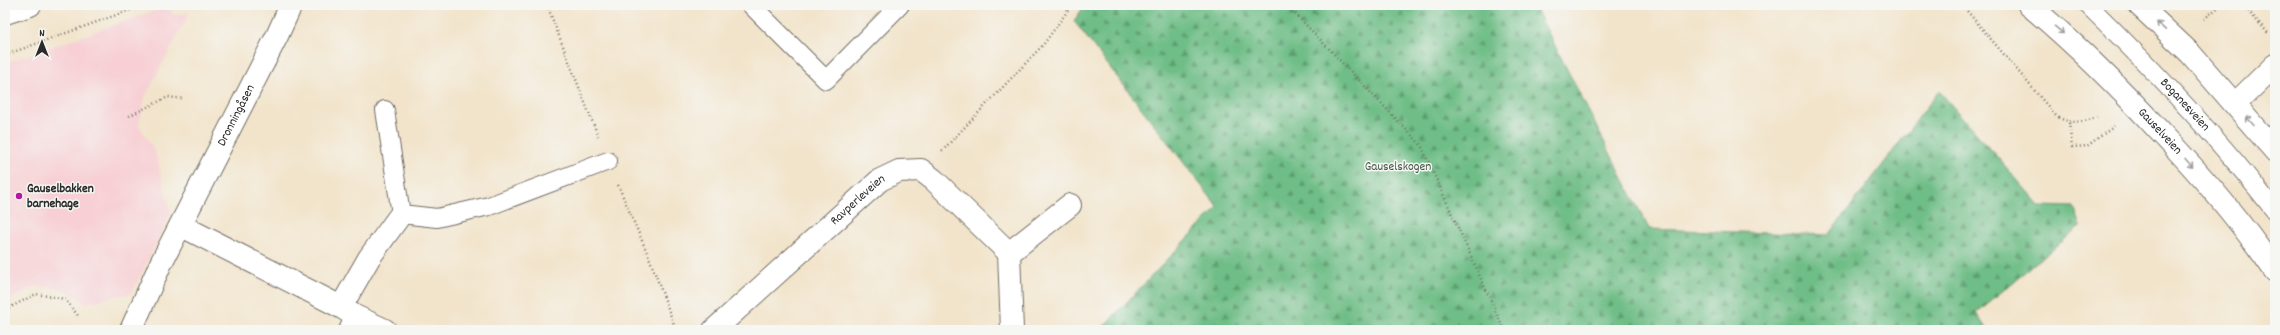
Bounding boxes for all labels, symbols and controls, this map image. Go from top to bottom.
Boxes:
one-way arrow [2156,21,2166,31]
north arrow [22,22,62,62]
one-way arrow [2054,25,2065,34]
text: N [39,26,45,42]
street label: Boganesveien [2155,74,2214,136]
street label: Dronningåsen [213,81,260,150]
street label: Gauselveien [2133,104,2186,159]
one-way arrow [2245,116,2254,126]
park label: Gauselskogen [1365,158,1431,177]
one-way arrow [2184,158,2194,168]
street label: Ravperleveien [826,169,888,230]
place label: Gauselbakken barnehage [27,180,94,214]
marker: Gauselbakken barnehage [14,191,24,201]

